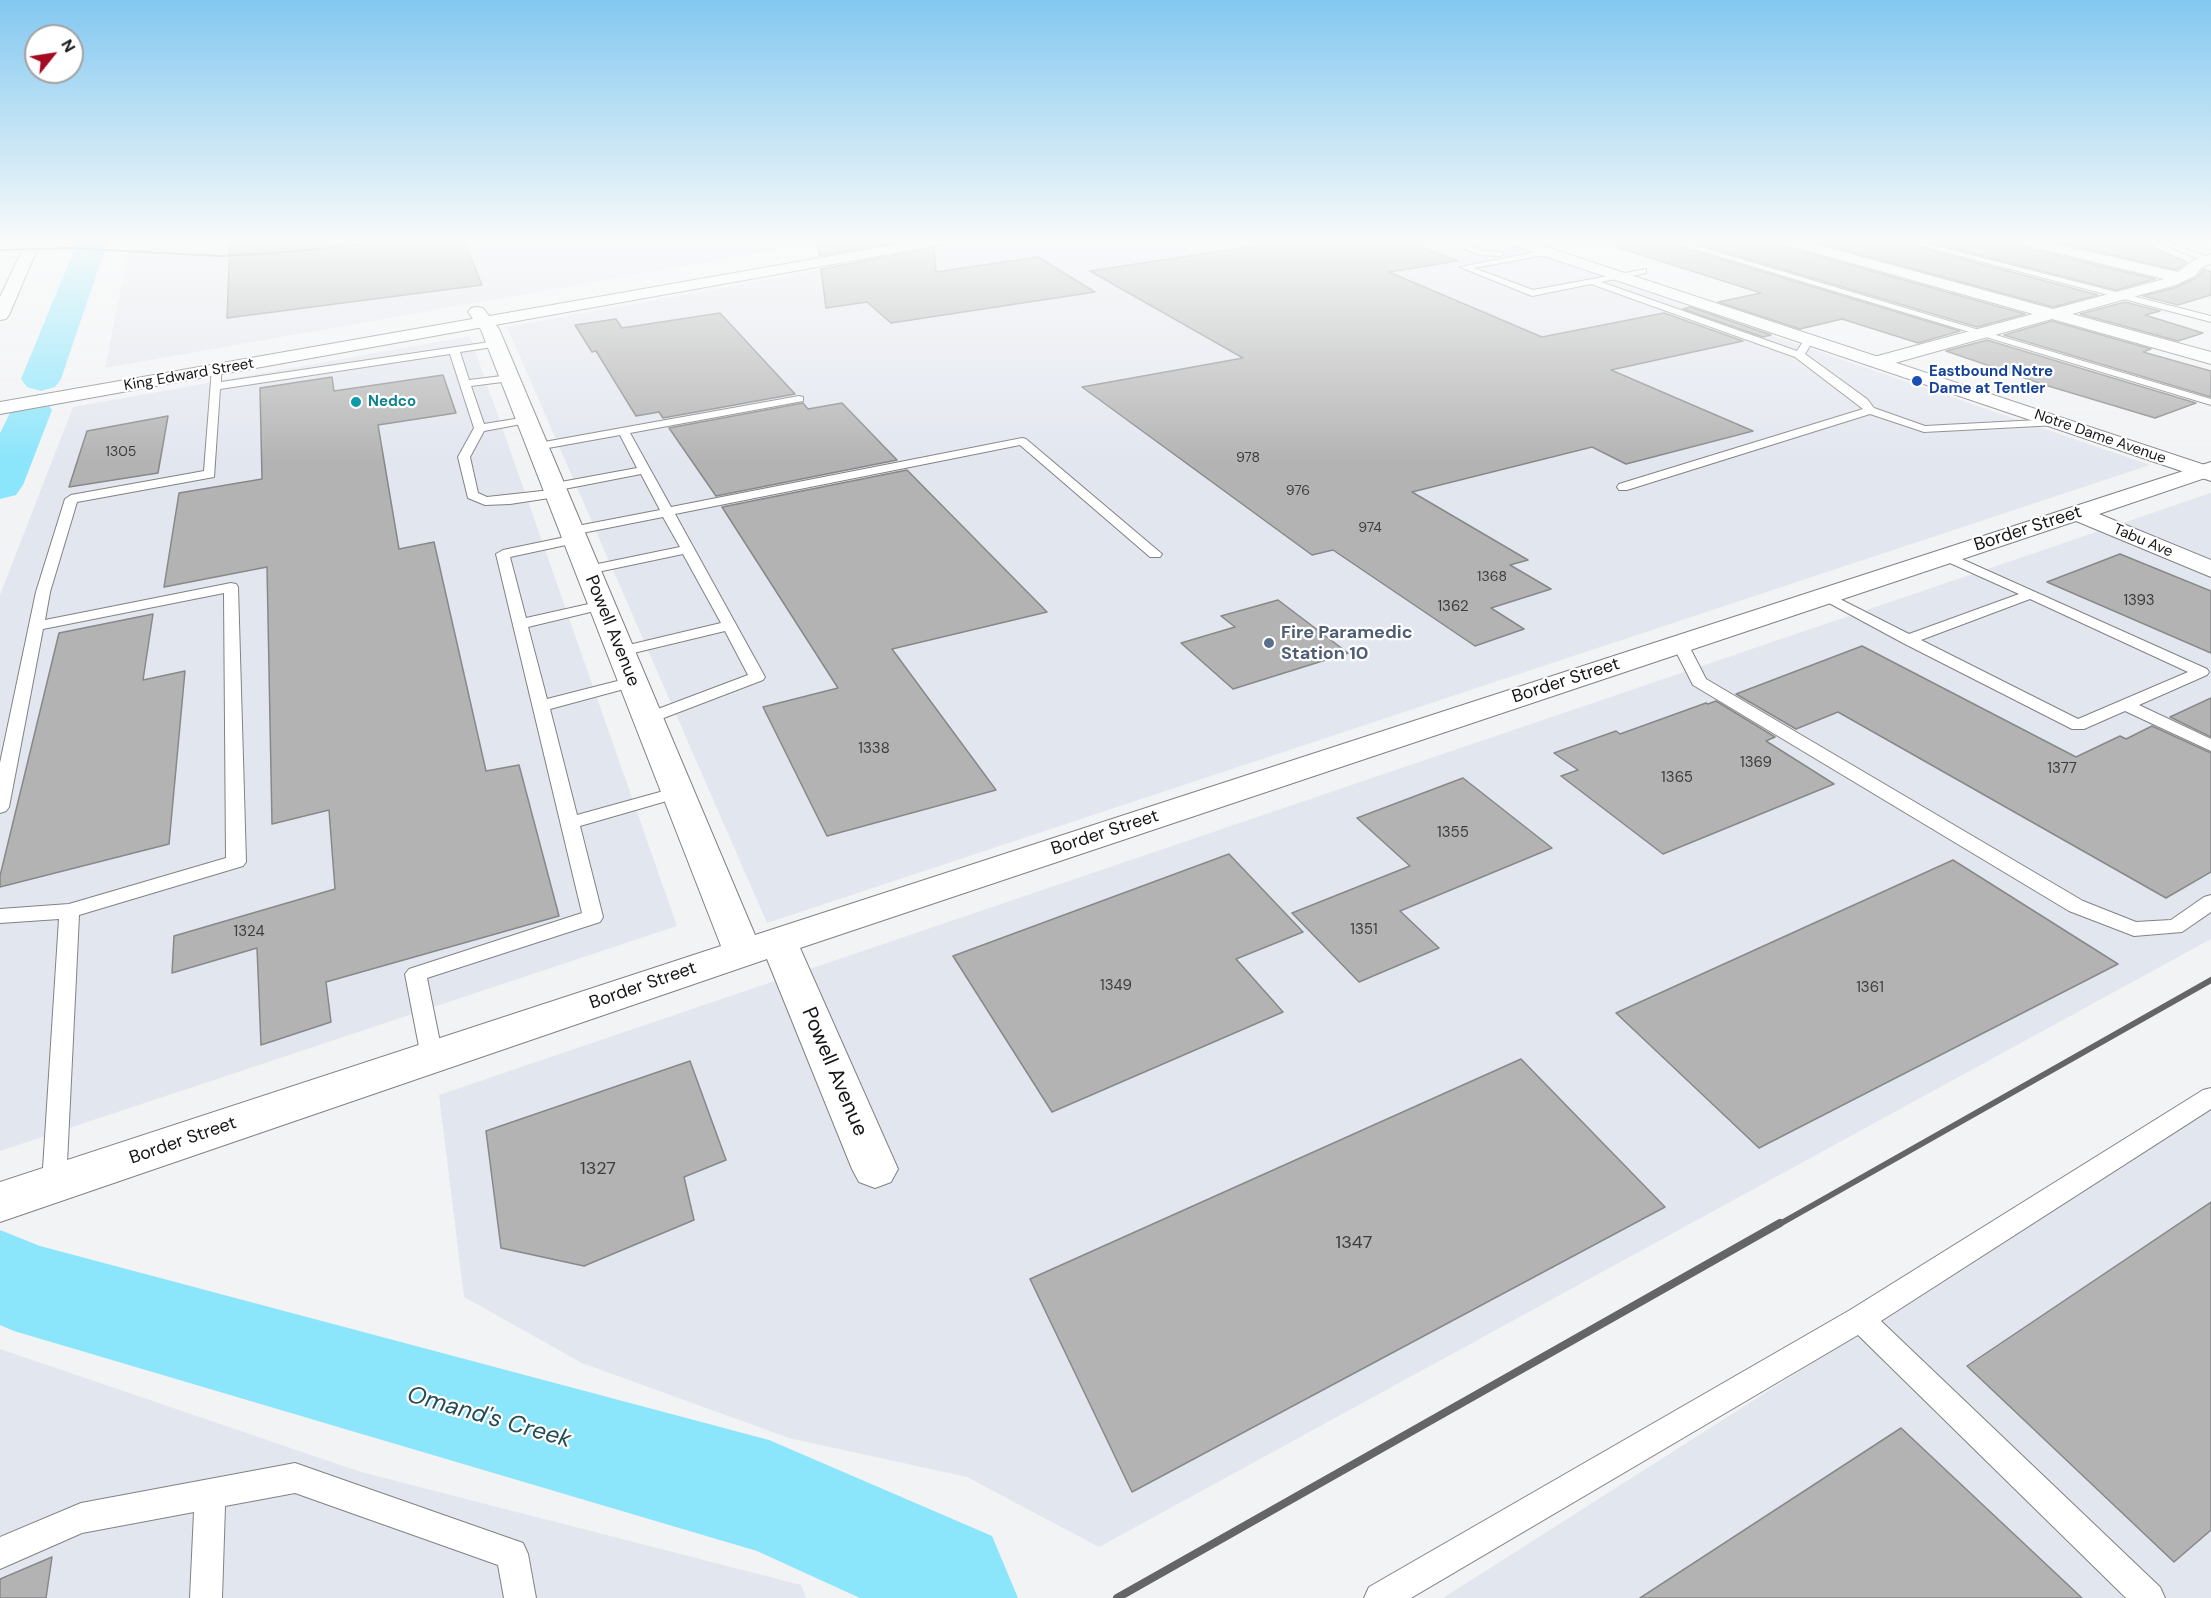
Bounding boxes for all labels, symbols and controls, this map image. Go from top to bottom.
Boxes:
north arrow [24,24,84,84]
text: N [56,35,80,56]
street label: King Edward Street [123,355,255,395]
place label: Eastbound Notre Dame at Tentler [1929,363,2053,398]
marker: Eastbound Notre Dame at Tentler [1910,374,1924,388]
place label: Nedco [368,393,416,411]
marker: Nedco [349,395,363,409]
street label: Notre Dame Avenue [2032,406,2168,468]
house number: 1305 [106,444,136,460]
house number: 978 [1236,450,1260,466]
house number: 976 [1286,483,1310,499]
street label: Border Street [1971,501,2085,557]
house number: 974 [1358,520,1382,536]
street label: Tabu Ave [2111,520,2175,562]
house number: 1368 [1477,569,1507,585]
street label: Powell Avenue [580,572,644,690]
house number: 1393 [2123,592,2155,610]
house number: 1362 [1437,598,1469,616]
place label: Fire Paramedic Station 10 [1281,622,1413,664]
marker: Fire Paramedic Station 10 [1262,636,1276,650]
street label: Border Street [1509,653,1623,709]
house number: 1338 [858,740,890,758]
house number: 1369 [1740,754,1772,772]
house number: 1377 [2047,760,2077,778]
house number: 1365 [1661,769,1693,787]
street label: Border Street [1048,805,1162,861]
house number: 1355 [1437,824,1469,842]
house number: 1351 [1350,921,1378,939]
house number: 1324 [233,923,265,941]
street label: Border Street [587,958,699,1014]
house number: 1349 [1100,977,1132,995]
house number: 1361 [1856,979,1884,997]
street label: Powell Avenue [796,1004,872,1140]
street label: Border Street [127,1113,239,1169]
house number: 1327 [580,1158,616,1180]
house number: 1347 [1336,1232,1372,1254]
water label: Omand's Creek [403,1381,575,1455]

